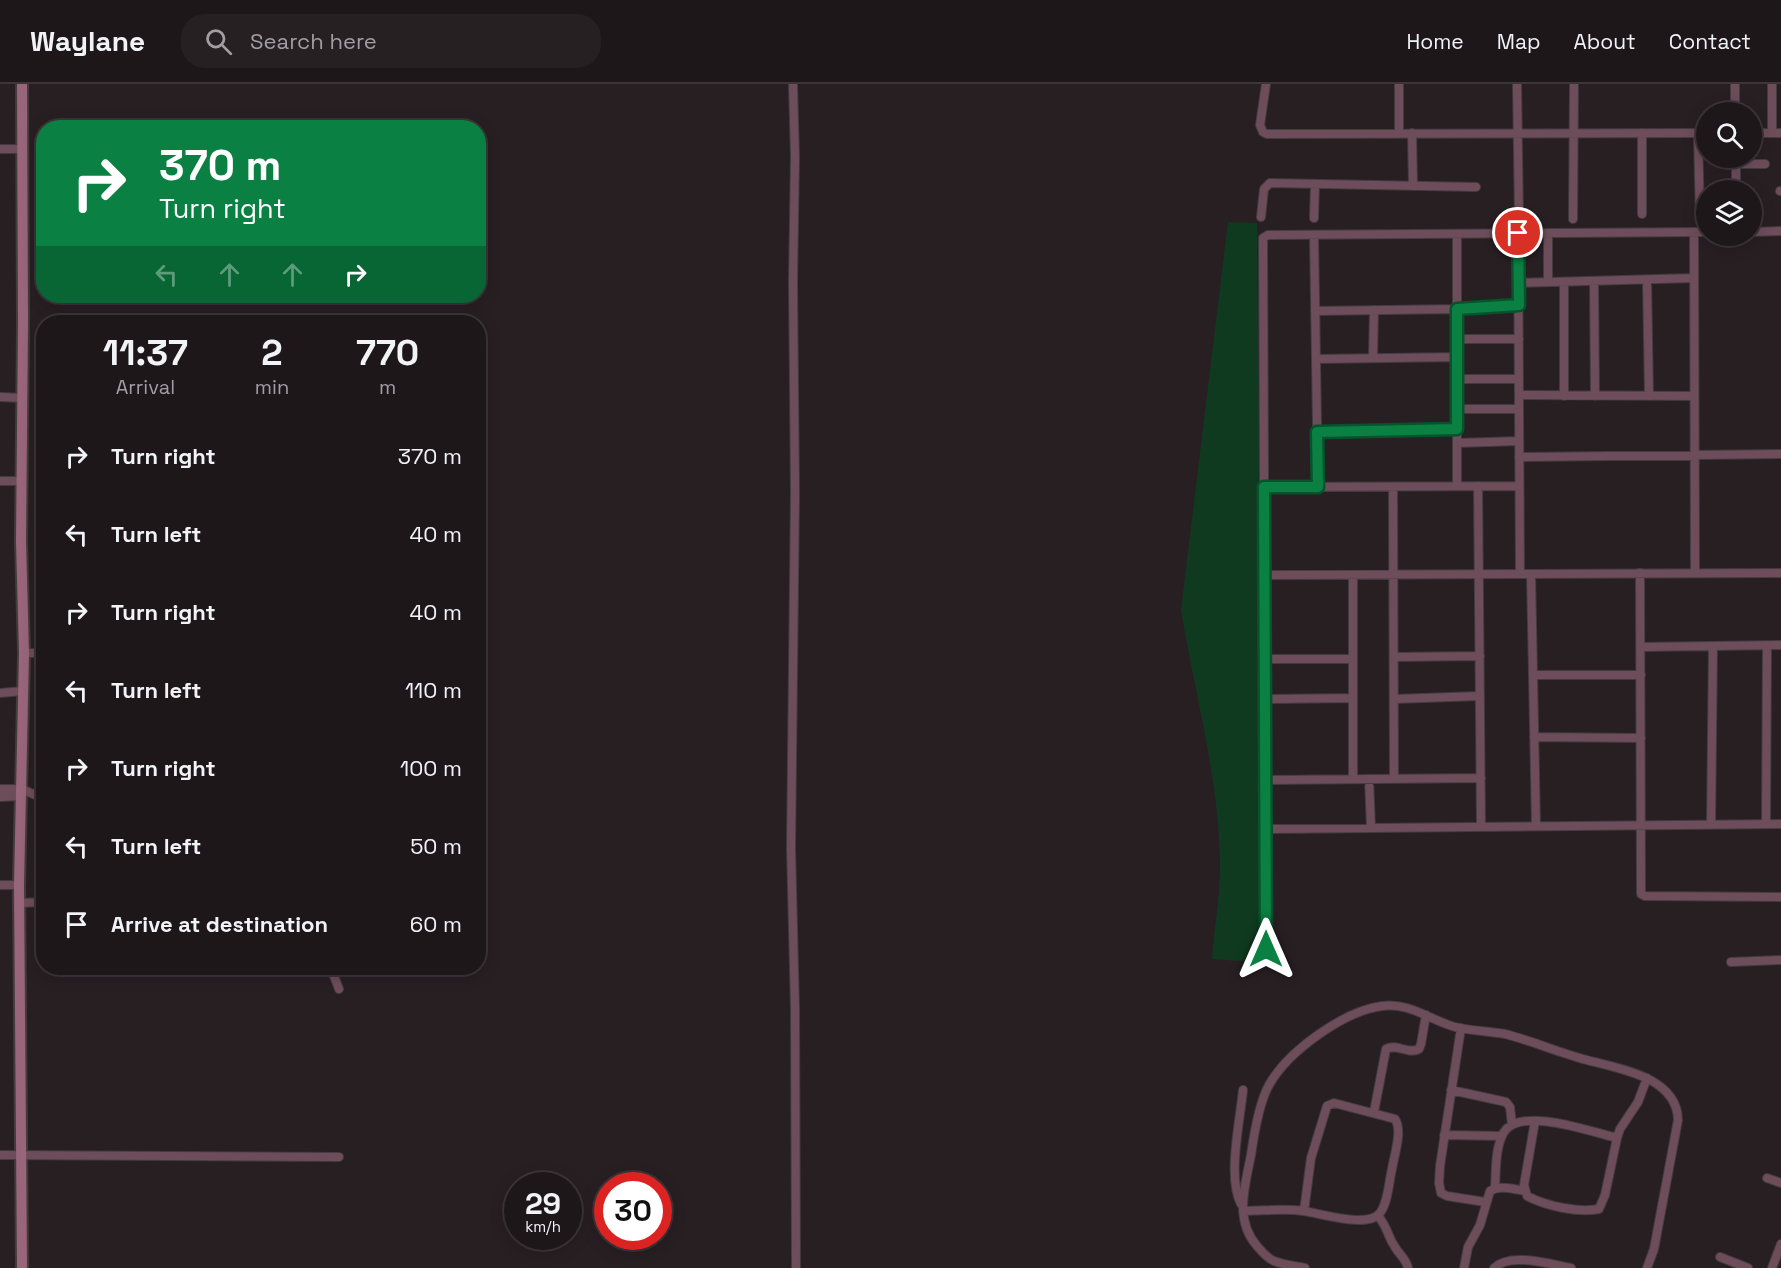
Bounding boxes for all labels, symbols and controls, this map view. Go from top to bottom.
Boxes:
search box [181,14,601,68]
text: Waylane [30,23,145,59]
icon: search [202,25,235,58]
text: Search here [250,27,377,55]
text: Home [1406,28,1464,55]
text: Map [1497,28,1541,55]
text: About [1574,28,1636,55]
text: Contact [1669,28,1751,55]
map controls [1696,102,1762,246]
button: search [1696,102,1762,168]
text: 370 m [159,139,281,192]
icon: right [60,144,138,222]
button: layers [1696,180,1762,246]
text: Turn right [159,191,286,226]
pin [1492,207,1543,258]
icon: arrive [1501,216,1534,249]
icon: left [150,258,183,291]
icon: ahead [213,258,246,291]
icon: ahead [276,258,309,291]
icon: right [339,258,372,291]
text: 11:37 [103,330,188,376]
text: 2 [261,330,283,376]
text: 770 [356,330,419,376]
text: Arrival [116,374,175,400]
text: min [255,374,289,400]
text: m [379,374,396,400]
icon: right [60,440,93,473]
text: Turn right [111,442,216,470]
text: 370 m [398,442,462,470]
icon: left [60,518,93,551]
text: Turn left [111,520,201,548]
text: 40 m [410,520,462,548]
icon: right [60,596,93,629]
text: Turn right [111,598,216,626]
text: 40 m [410,598,462,626]
icon: left [60,674,93,707]
text: Turn left [111,676,201,704]
text: 110 m [405,676,462,704]
icon: right [60,752,93,785]
text: Turn right [111,754,216,782]
text: 100 m [400,754,462,782]
icon: left [60,830,93,863]
text: Turn left [111,832,201,860]
text: 50 m [410,832,462,860]
icon: arrive [60,908,93,941]
text: Arrive at destination [111,910,328,938]
text: 60 m [410,910,462,938]
position arrow [1234,917,1298,981]
speed limit sign: 30 [594,1172,672,1250]
text: 29 [525,1184,561,1223]
text: km/h [525,1217,561,1236]

